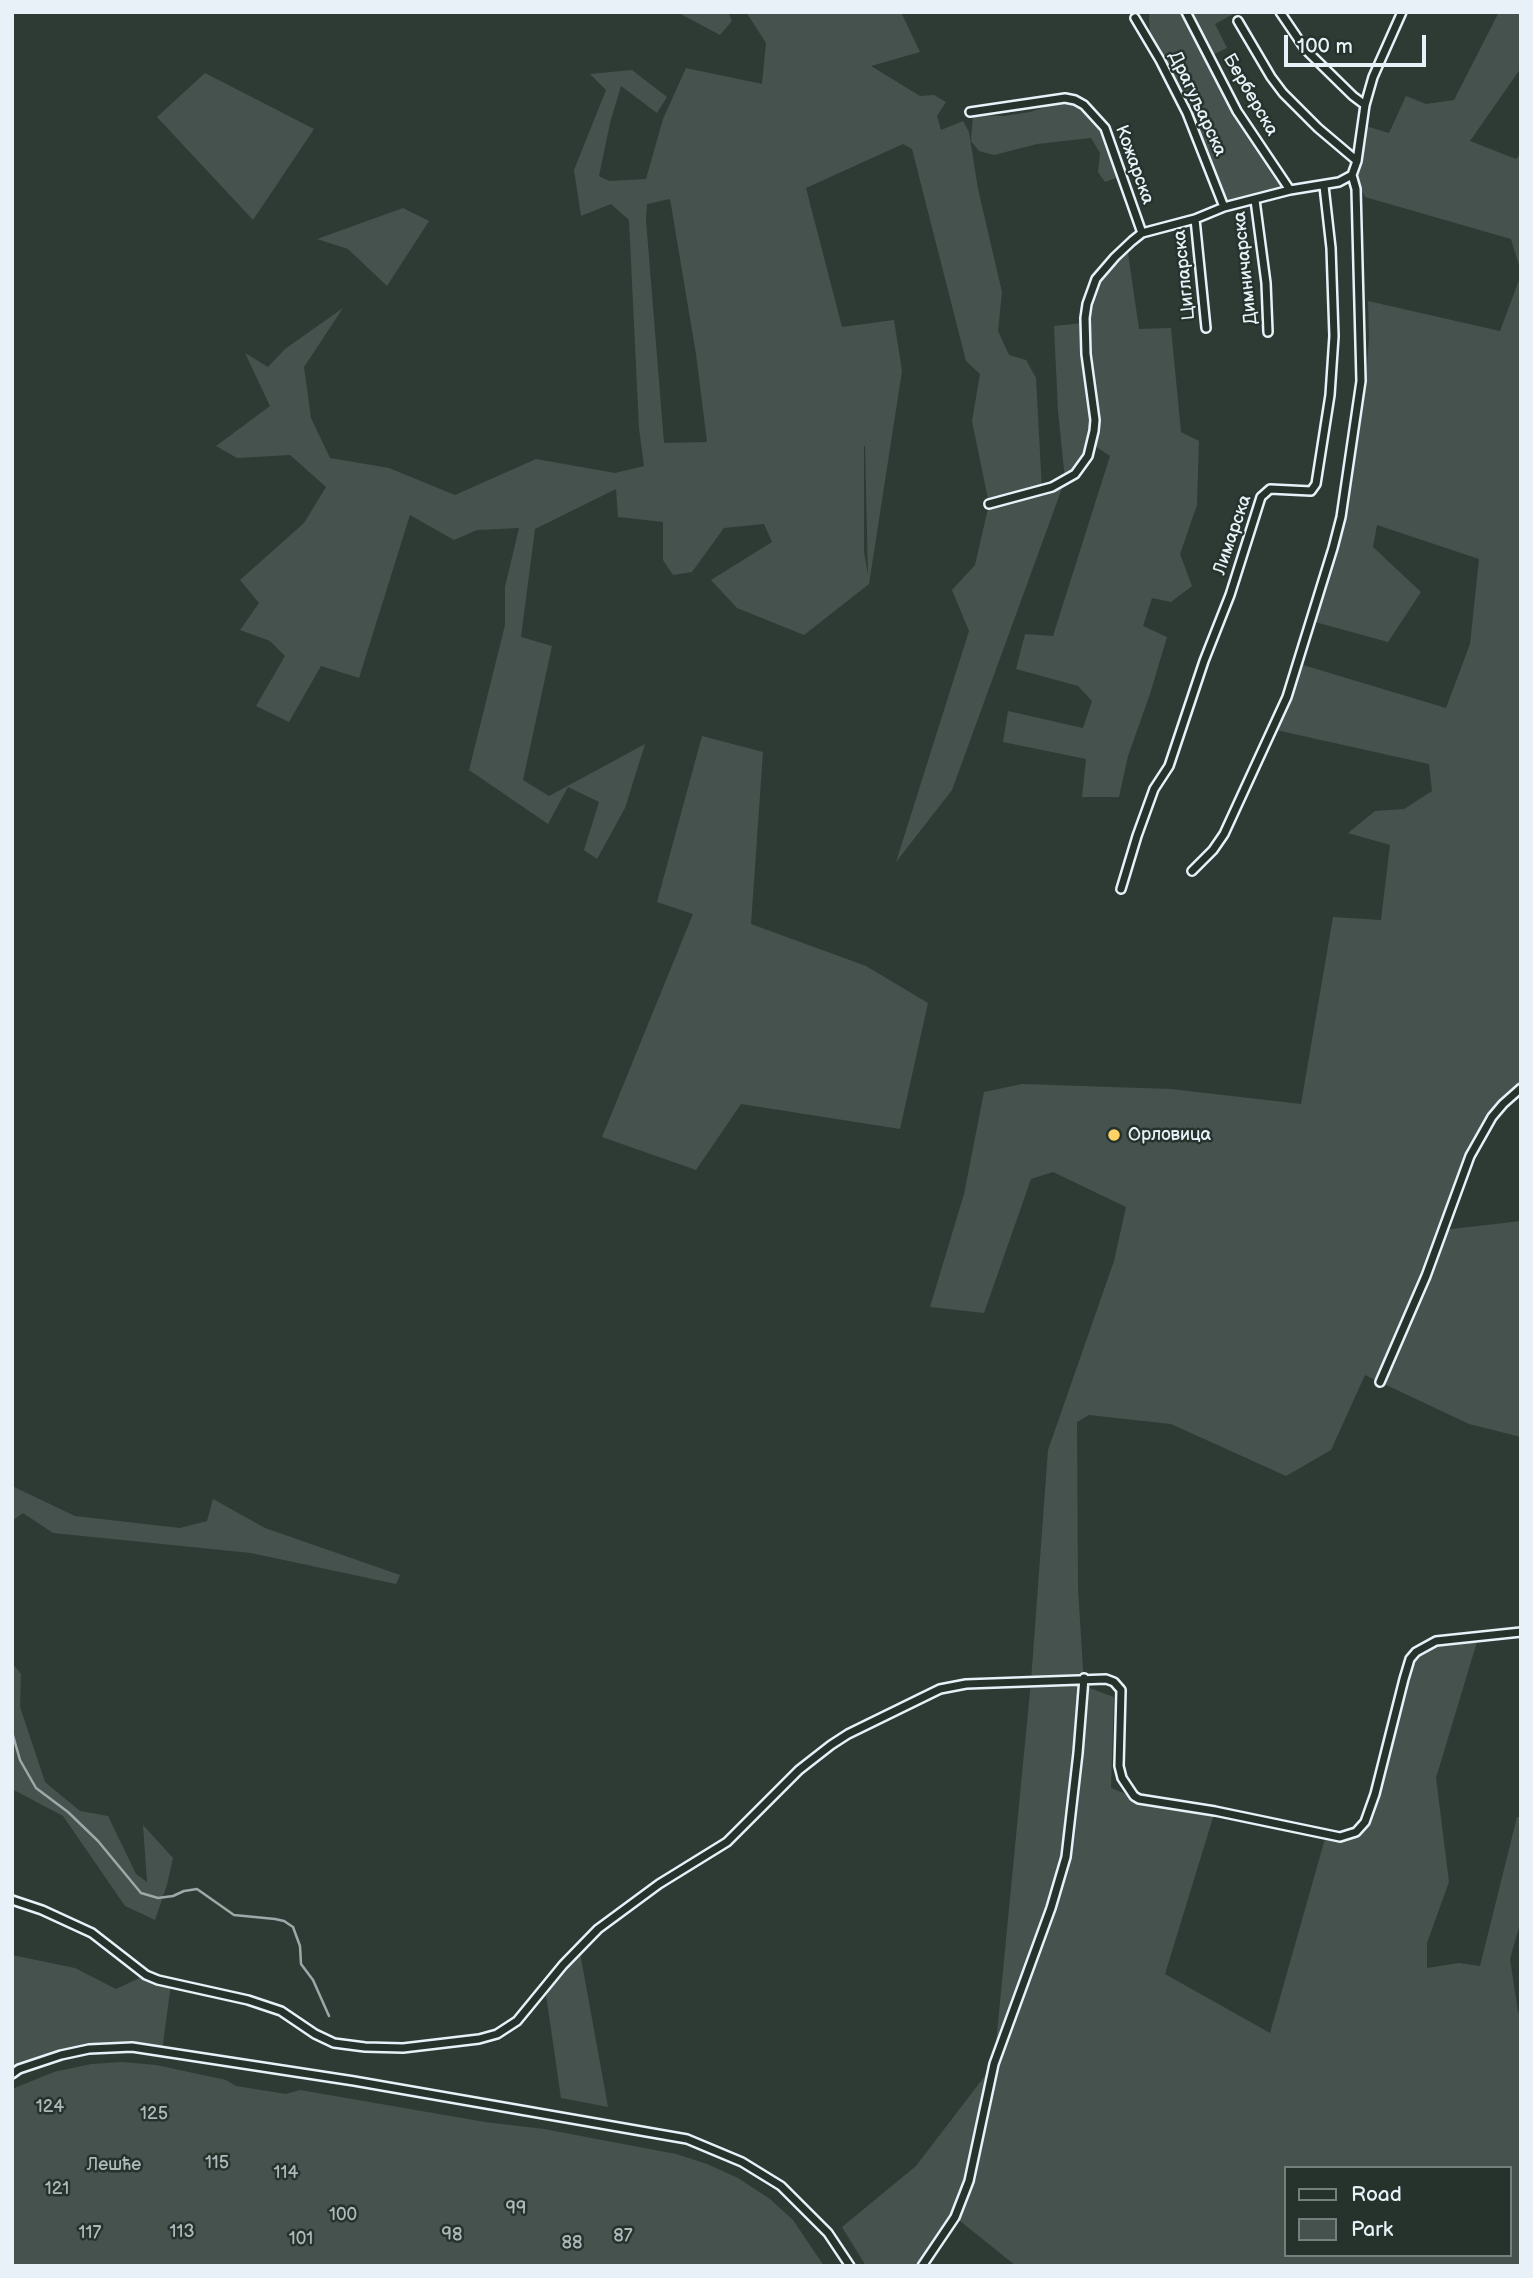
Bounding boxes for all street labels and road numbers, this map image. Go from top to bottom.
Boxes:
street label: Драгуљарска [1163,48,1231,160]
street label: Берберска [1218,50,1282,140]
street label: Кожарска [1110,123,1158,207]
street label: Димничарска [1229,210,1263,326]
street label: Цигларска [1170,229,1200,321]
street label: Лимарска [1209,492,1257,578]

